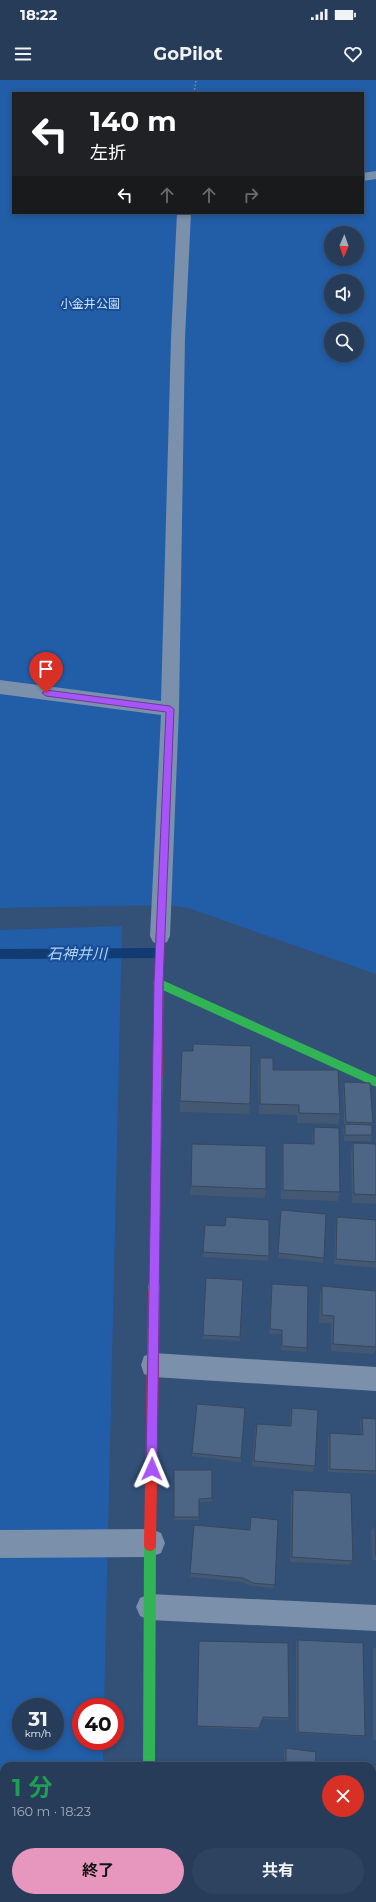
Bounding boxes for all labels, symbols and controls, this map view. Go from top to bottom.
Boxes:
text: 18:22 [20,5,57,24]
icon: menu [12,43,34,65]
text: GoPilot [153,43,223,65]
icon: heart [342,43,364,65]
text: 140 m [90,104,177,138]
icon: left [24,108,76,160]
text: 左折 [90,142,126,164]
icon: left [114,184,136,206]
icon: ahead [156,184,178,206]
icon: ahead [198,184,220,206]
icon: right [240,184,262,206]
north arrow [324,226,364,266]
map controls [324,226,364,362]
button: sound [324,274,364,314]
park label: 小金井公園 [60,296,120,311]
button: search [324,322,364,362]
pin [29,652,63,693]
icon: arrive [35,658,57,680]
water label: 石神井川 [47,944,109,963]
position arrow [131,1448,173,1490]
speed limit sign: 40 [72,1698,124,1750]
text: 31 [28,1707,48,1731]
text: km/h [25,1727,51,1740]
text: 1 分 [12,1773,52,1802]
button: close [322,1775,364,1817]
text: 160 m · 18:23 [12,1803,91,1819]
button: 終了 [12,1848,184,1894]
button: 共有 [192,1848,364,1894]

